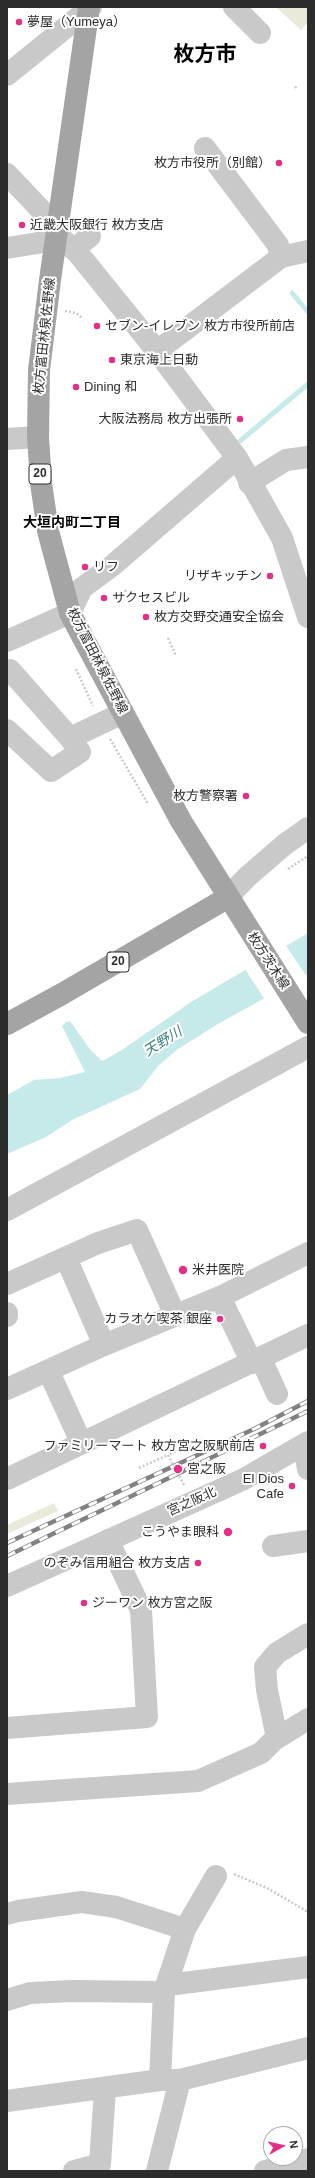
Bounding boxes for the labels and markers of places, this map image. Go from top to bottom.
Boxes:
place label: 夢屋（Yumeya） [27,14,126,30]
marker: 夢屋（Yumeya） [14,17,24,27]
place label: 枚方市役所（別館） [154,155,271,171]
marker: 枚方市役所（別館） [274,158,284,168]
place label: 近畿大阪銀行 枚方支店 [30,217,164,233]
marker: 近畿大阪銀行 枚方支店 [17,220,27,230]
place label: セブン-イレブン 枚方市役所前店 [105,318,295,334]
marker: セブン-イレブン 枚方市役所前店 [92,321,102,331]
place label: 東京海上日動 [120,352,198,368]
marker: 東京海上日動 [107,355,117,365]
place label: Dining 和 [84,379,137,395]
marker: Dining 和 [71,382,81,392]
place label: 大阪法務局 枚方出張所 [98,411,232,427]
marker: 大阪法務局 枚方出張所 [235,414,245,424]
place label: リフ [93,559,119,575]
marker: リフ [80,562,90,572]
place label: リザキッチン [184,568,262,584]
marker: リザキッチン [265,571,275,581]
place label: サクセスビル [112,590,190,606]
marker: サクセスビル [99,593,109,603]
place label: 枚方交野交通安全協会 [154,609,284,625]
marker: 枚方交野交通安全協会 [141,612,151,622]
place label: 枚方警察署 [173,788,238,804]
marker: 枚方警察署 [241,791,251,801]
place label: 米井医院 [192,1262,244,1278]
marker: 米井医院 [177,1264,189,1276]
place label: カラオケ喫茶 銀座 [104,1311,212,1327]
marker: カラオケ喫茶 銀座 [215,1314,225,1324]
place label: ファミリーマート 枚方宮之阪駅前店 [43,1438,255,1454]
marker: ファミリーマート 枚方宮之阪駅前店 [258,1441,268,1451]
place label: 宮之阪 [187,1461,226,1477]
marker: 宮之阪 [172,1463,184,1475]
place label: El Dios Cafe [243,1471,284,1502]
marker: El Dios Cafe [287,1481,297,1491]
place label: こうやま眼科 [141,1524,219,1540]
marker: こうやま眼科 [222,1526,234,1538]
place label: のぞみ信用組合 枚方支店 [43,1555,190,1571]
marker: のぞみ信用組合 枚方支店 [193,1558,203,1568]
place label: ジーワン 枚方宮之阪 [92,1595,213,1611]
marker: ジーワン 枚方宮之阪 [79,1598,89,1608]

